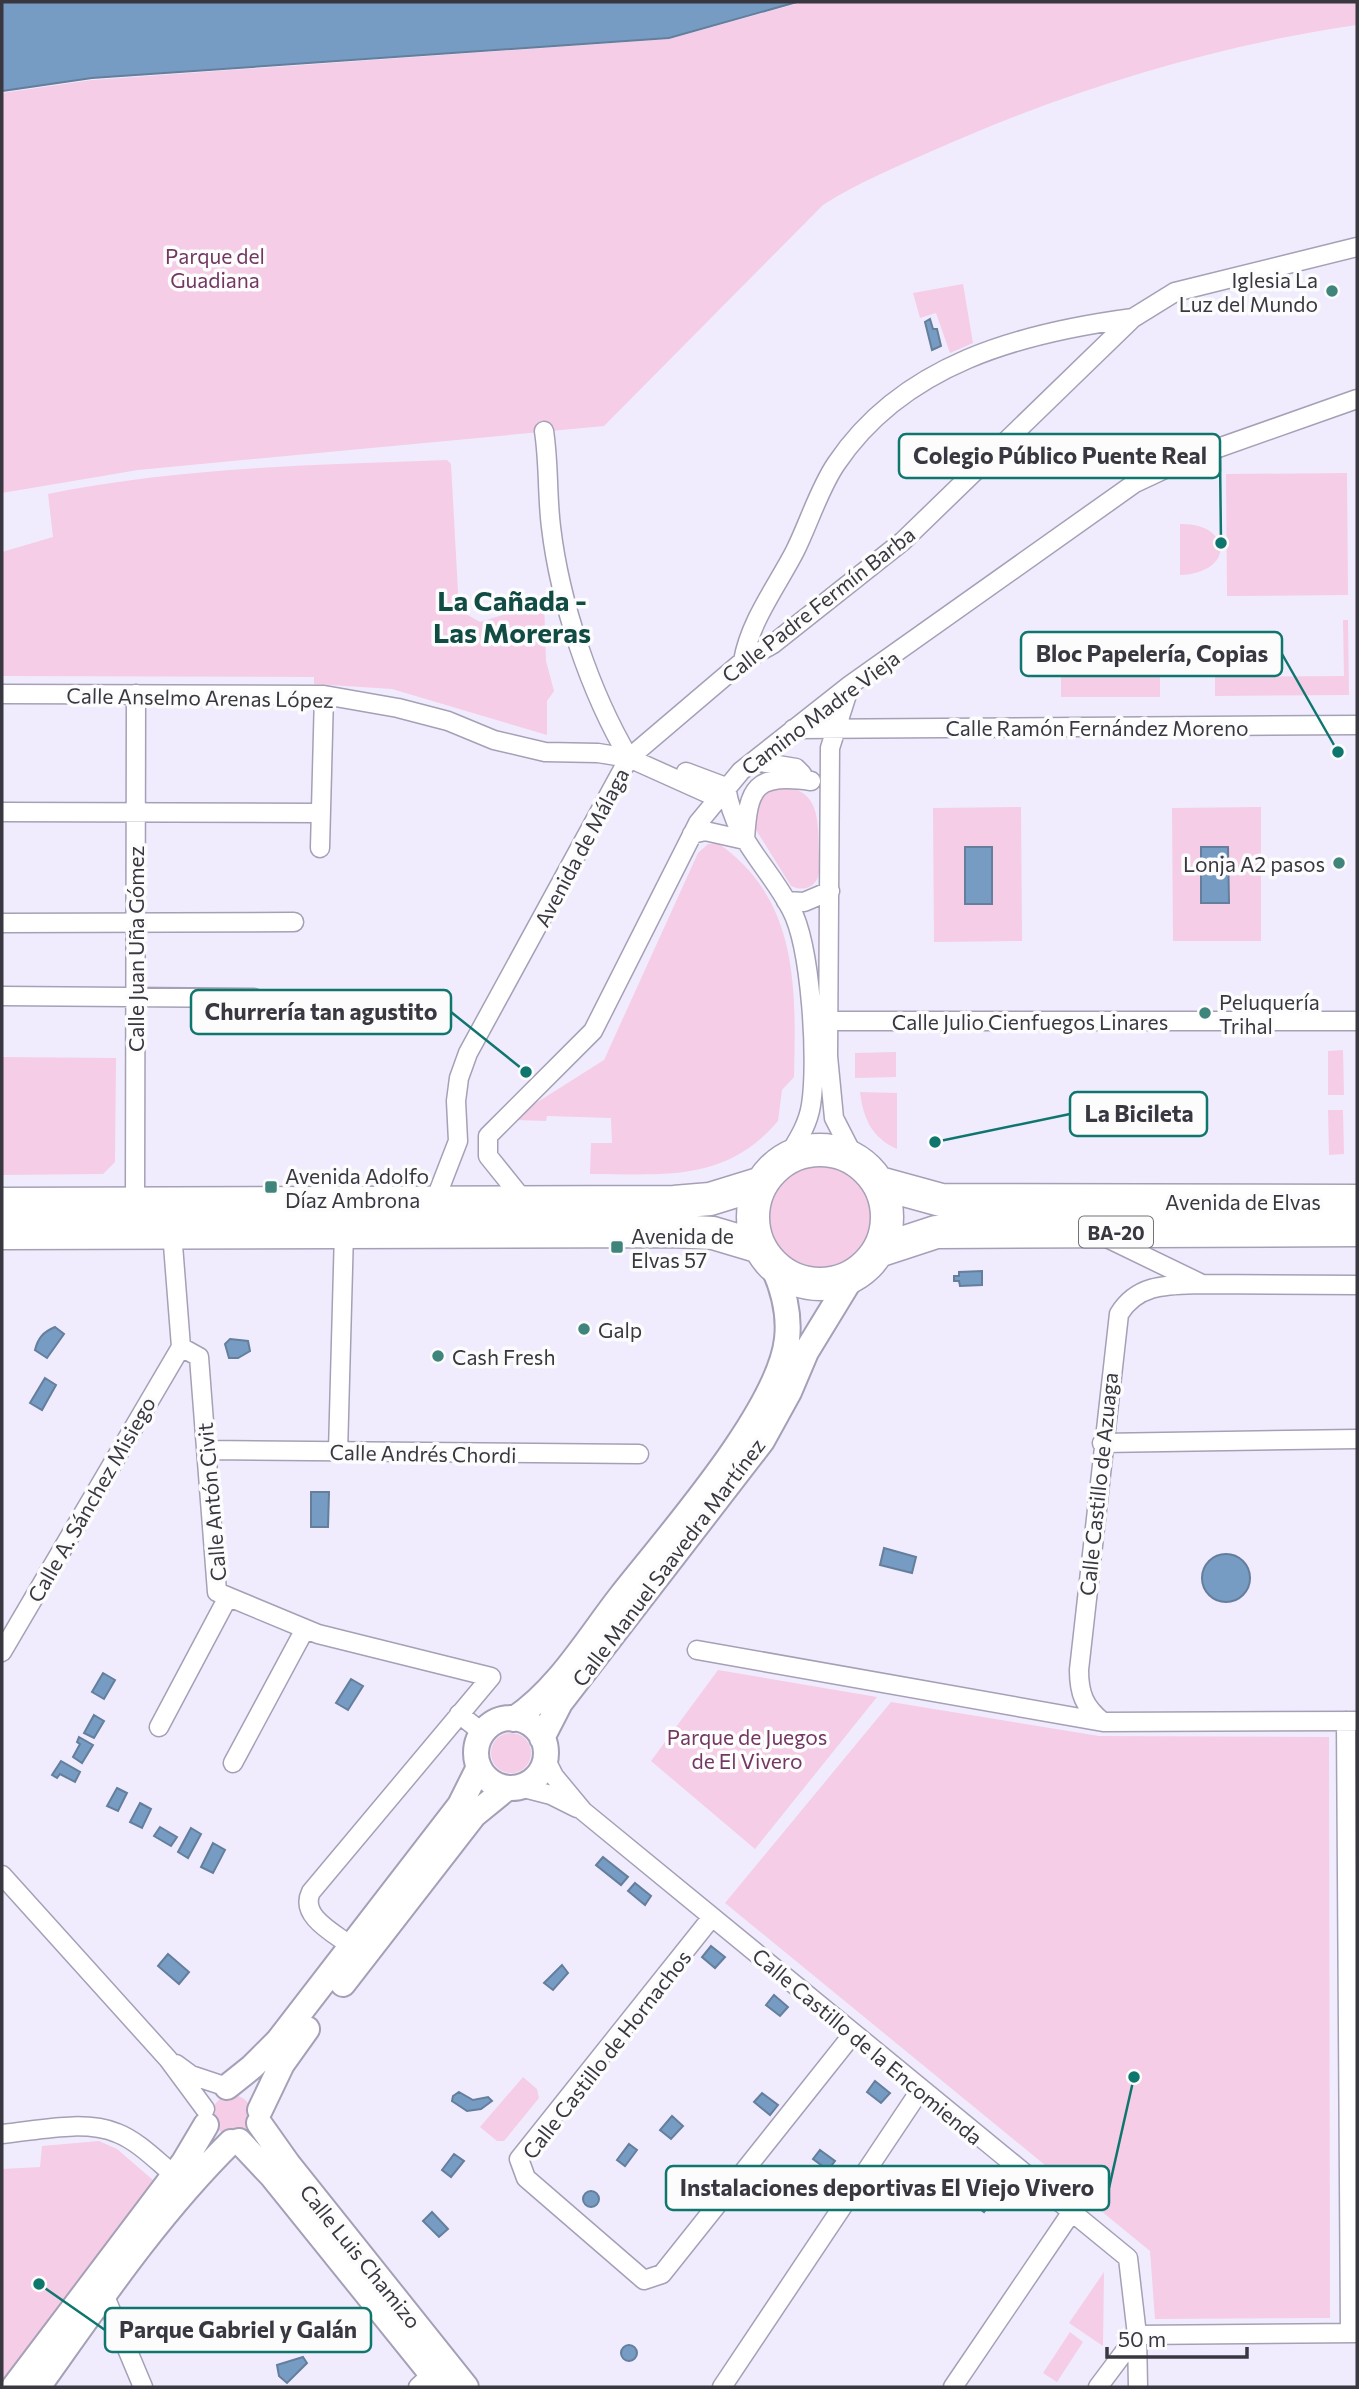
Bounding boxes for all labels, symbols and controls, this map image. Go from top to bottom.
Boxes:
park label: Parque del Guadiana [165,243,265,292]
place label: Iglesia La Luz del Mundo [1179,267,1318,316]
marker: Iglesia La Luz del Mundo [1324,283,1340,299]
callout: Colegio Público Puente Real [899,434,1220,478]
text: Colegio Público Puente Real [913,441,1207,469]
street label: Calle Padre Fermín Barba [717,521,919,687]
district label: La Cañada - Las Moreras [433,583,591,649]
callout: Bloc Papelería, Copias [1021,632,1282,676]
text: Bloc Papelería, Copias [1036,639,1268,667]
street label: Camino Madre Vieja [736,645,904,779]
street label: Calle Anselmo Arenas López [66,682,334,712]
street label: Calle Ramón Fernández Moreno [945,715,1249,740]
street label: Avenida de Málaga [529,763,633,931]
street label: Calle Juan Uña Gómez [123,846,148,1052]
place label: Lonja A2 pasos [1183,851,1325,876]
marker: Lonja A2 pasos [1331,855,1347,871]
place label: Peluquería Trihal [1219,989,1320,1038]
callout: Churrería tan agustito [191,990,451,1034]
text: Churrería tan agustito [205,997,437,1025]
marker: Peluquería Trihal [1197,1005,1213,1021]
street label: Calle Julio Cienfuegos Linares [892,1009,1168,1034]
callout: La Bicileta [1070,1092,1207,1136]
text: La Bicileta [1084,1099,1194,1127]
place label: Avenida Adolfo Díaz Ambrona [285,1163,429,1212]
marker: Avenida Adolfo Díaz Ambrona [263,1179,279,1195]
street label: Avenida de Elvas [1165,1189,1321,1214]
road number: BA-20 [1079,1216,1153,1248]
place label: Avenida de Elvas 57 [631,1223,734,1272]
marker: Avenida de Elvas 57 [609,1239,625,1255]
place label: Galp [598,1317,642,1342]
marker: Galp [576,1321,592,1337]
place label: Cash Fresh [452,1344,555,1369]
marker: Cash Fresh [430,1348,446,1364]
street label: Calle Castillo de Azuaga [1074,1371,1122,1597]
street label: Calle A. Sánchez Misiego [22,1392,160,1606]
street label: Calle Antón Civit [192,1422,230,1582]
street label: Calle Manuel Saavedra Martínez [567,1433,769,1691]
street label: Calle Andrés Chordi [329,1439,517,1467]
park label: Parque de Juegos de El Vivero [667,1724,827,1773]
street label: Calle Castillo de la Encomienda [748,1943,988,2149]
street label: Calle Castillo de Hornachos [517,1944,695,2164]
callout: Instalaciones deportivas El Viejo Vivero [666,2166,1109,2210]
text: Instalaciones deportivas El Viejo Vivero [680,2173,1094,2201]
street label: Calle Luis Chamizo [295,2179,427,2333]
callout: Parque Gabriel y Galán [105,2308,371,2352]
text: Parque Gabriel y Galán [119,2315,357,2343]
scale bar [1107,2316,1247,2360]
text: 50 m [1118,2326,1166,2351]

